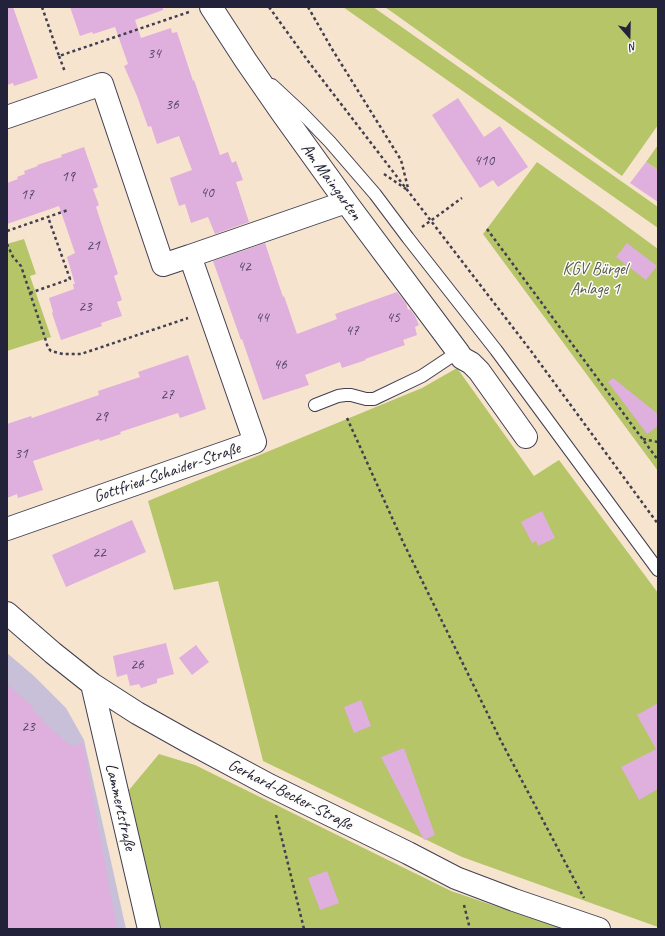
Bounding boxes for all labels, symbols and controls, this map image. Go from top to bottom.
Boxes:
north arrow [609,16,649,56]
text: N [628,40,639,55]
house number: 34 [147,45,161,63]
house number: 36 [165,96,179,114]
street label: Am Maingarten [296,139,366,225]
house number: 410 [474,152,494,170]
house number: 19 [61,168,75,186]
house number: 40 [200,184,214,202]
house number: 17 [20,186,34,204]
house number: 21 [86,237,100,255]
house number: 42 [237,258,251,276]
park label: KGV Bürgel Anlage 1 [563,260,627,300]
house number: 23 [78,298,92,316]
house number: 44 [255,309,269,327]
house number: 45 [386,309,400,327]
house number: 47 [345,322,359,340]
house number: 46 [273,356,287,374]
house number: 27 [160,386,174,404]
house number: 29 [94,408,108,426]
street label: Gottfried-Schaider-Straße [91,438,243,508]
house number: 31 [14,445,28,463]
house number: 22 [92,544,106,562]
house number: 26 [130,656,144,674]
house number: 23 [21,718,35,736]
street label: Gerhard-Becker-Straße [224,755,356,835]
street label: Lammertstraße [100,762,140,852]

